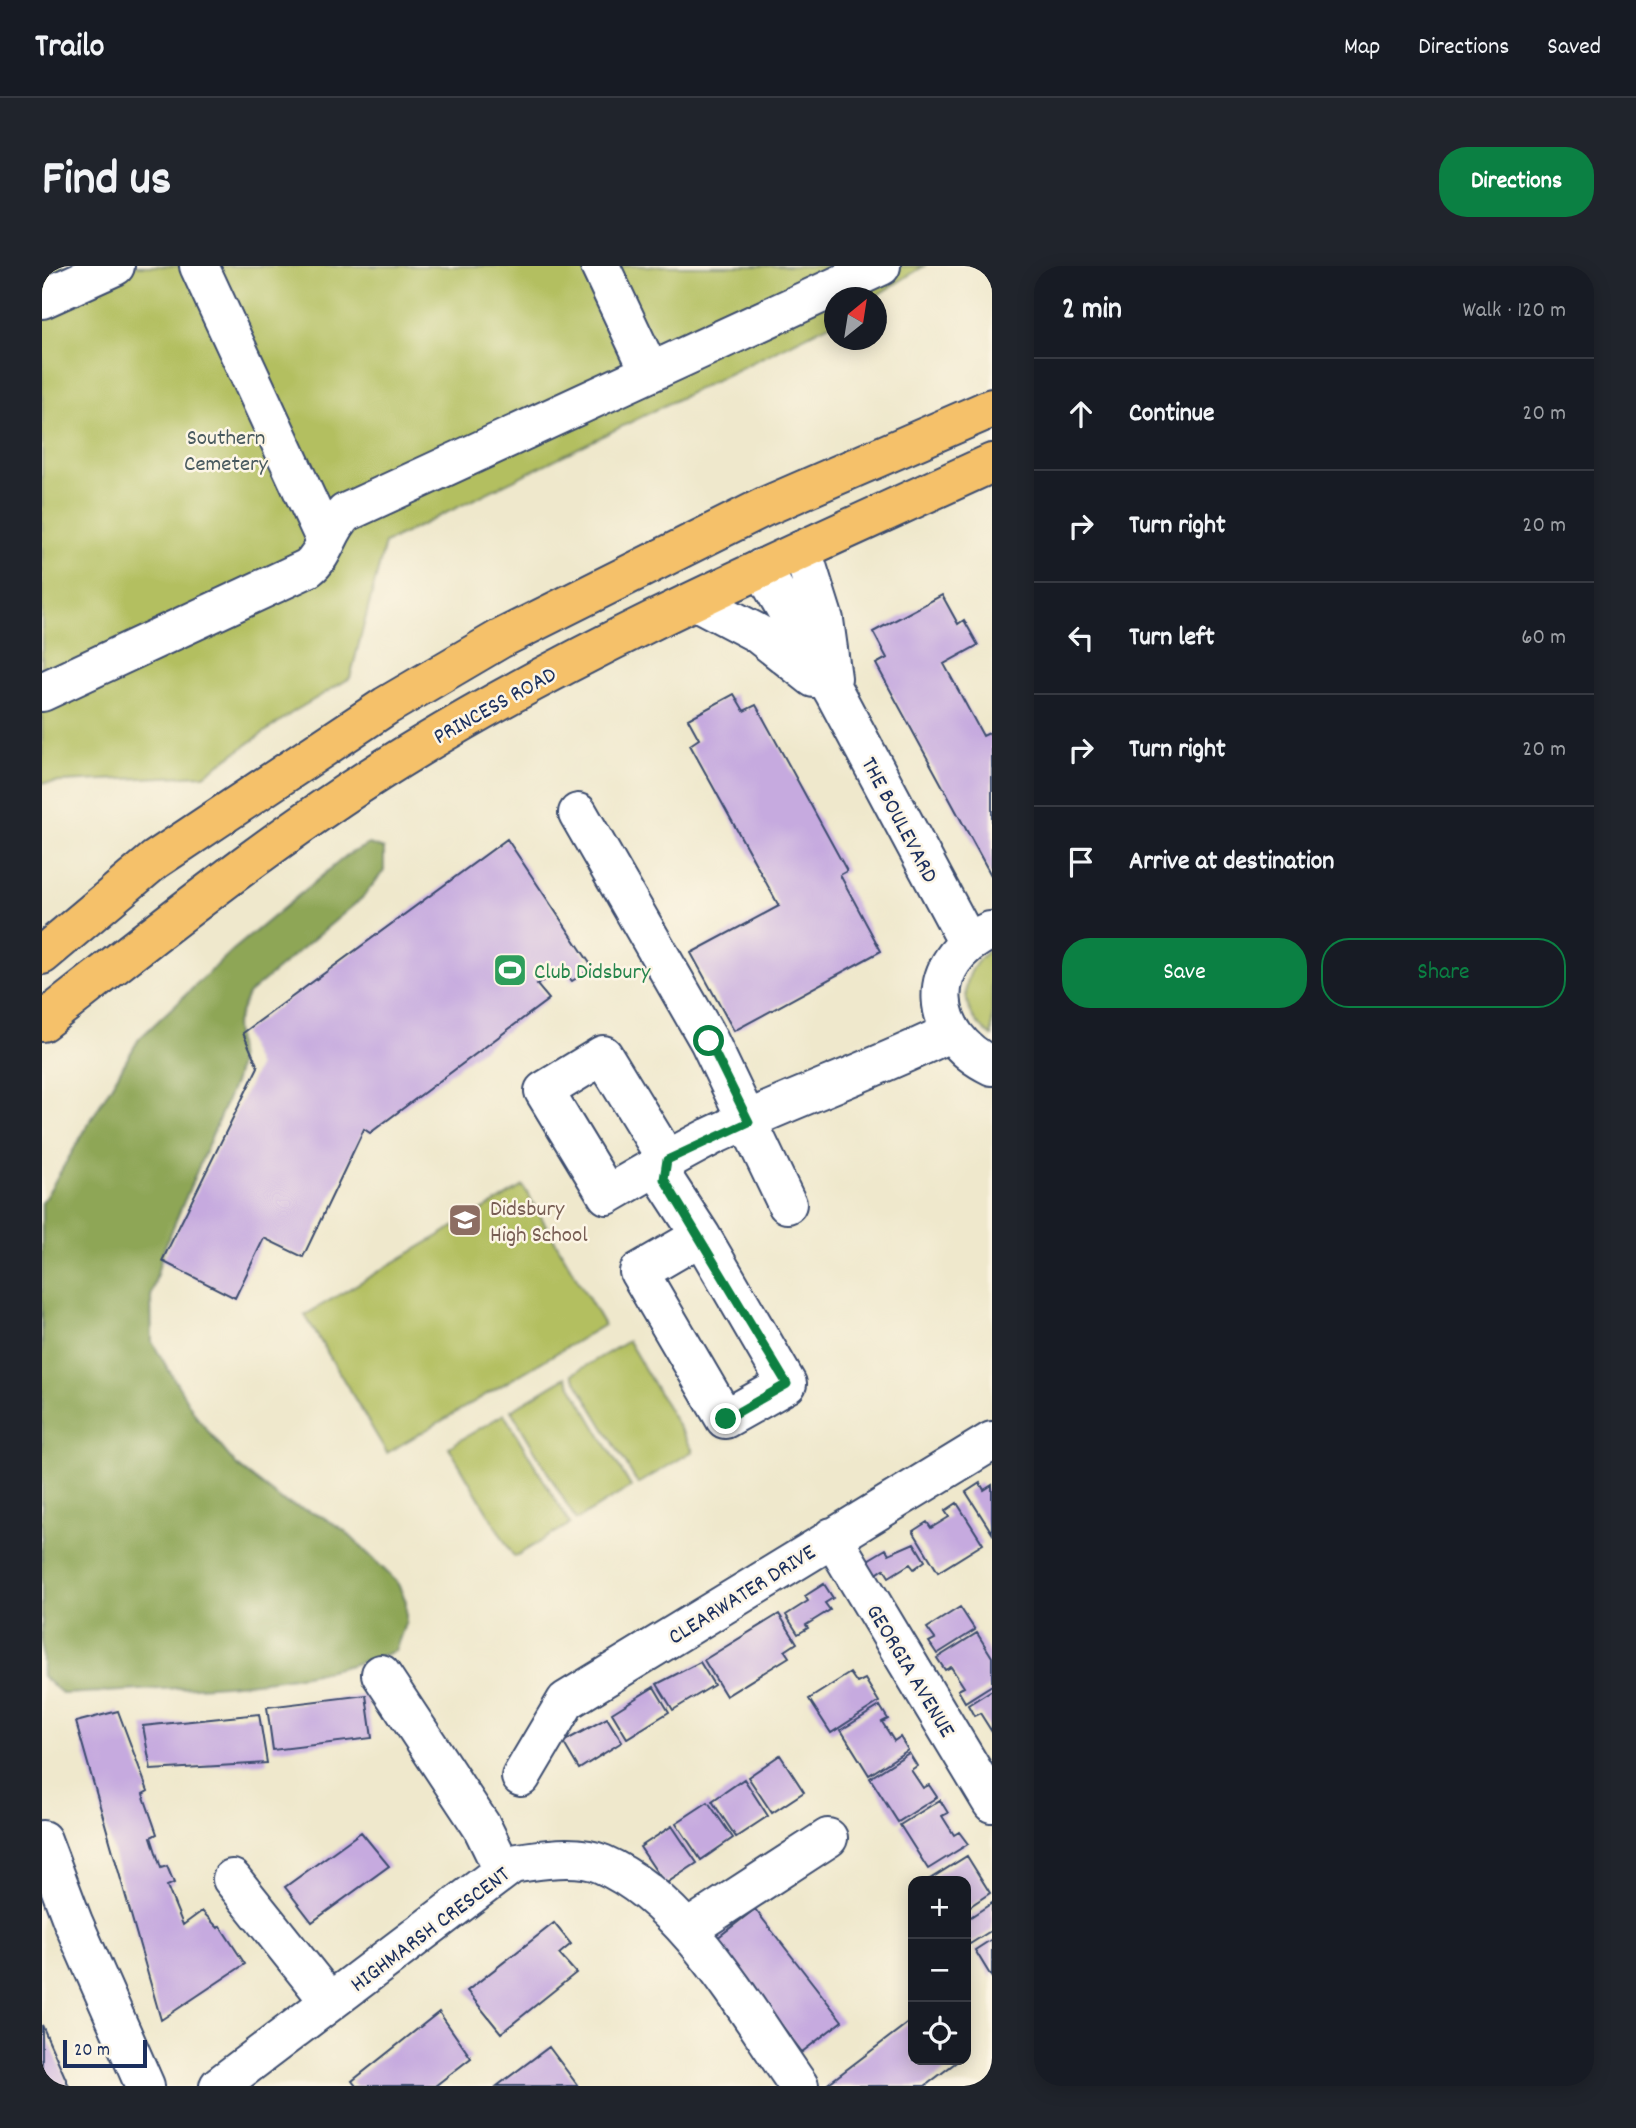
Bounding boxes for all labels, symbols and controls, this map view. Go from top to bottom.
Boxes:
text: Trailo [35,25,105,72]
text: Map [1344,31,1380,65]
text: Directions [1418,31,1509,65]
text: Saved [1547,31,1601,65]
text: Find us [42,147,171,217]
button: Directions [1439,147,1594,217]
north arrow [824,287,887,350]
text: 2 min [1062,290,1122,333]
text: Walk · 120 m [1463,295,1566,328]
icon: ahead [1062,395,1100,433]
text: Continue [1129,396,1214,433]
text: 20 m [1522,398,1566,431]
park label: Southern Cemetery [184,423,269,482]
icon: right [1062,507,1100,545]
text: Turn right [1129,508,1226,545]
text: 20 m [1522,510,1566,543]
icon: left [1062,619,1100,657]
text: Turn left [1129,620,1215,657]
text: 60 m [1521,622,1566,655]
street label: PRINCESS ROAD [428,660,563,755]
icon: right [1062,731,1100,769]
text: Turn right [1129,732,1226,769]
text: 20 m [1522,734,1566,767]
street label: THE BOULEVARD [851,752,945,890]
icon: arrive [1062,843,1100,881]
text: Arrive at destination [1129,844,1334,881]
button: Save [1062,938,1307,1008]
button: Share [1321,938,1566,1008]
sports icon: Club Didsbury [491,951,529,989]
place label: Club Didsbury [534,957,651,990]
route start [693,1025,724,1056]
place label: Didsbury High School [490,1194,588,1253]
school or university icon: Didsbury High School [446,1201,484,1239]
route end [710,1403,741,1434]
street label: CLEARWATER DRIVE [663,1537,824,1655]
street label: GEORGIA AVENUE [856,1599,962,1745]
street label: HIGHMARSH CRESCENT [344,1860,518,2002]
map controls [908,1876,971,2065]
button: + [908,1876,971,1939]
button: − [908,1939,971,2002]
button: locate [908,2002,971,2065]
scale bar [63,2037,147,2069]
text: 20 m [74,2038,110,2065]

